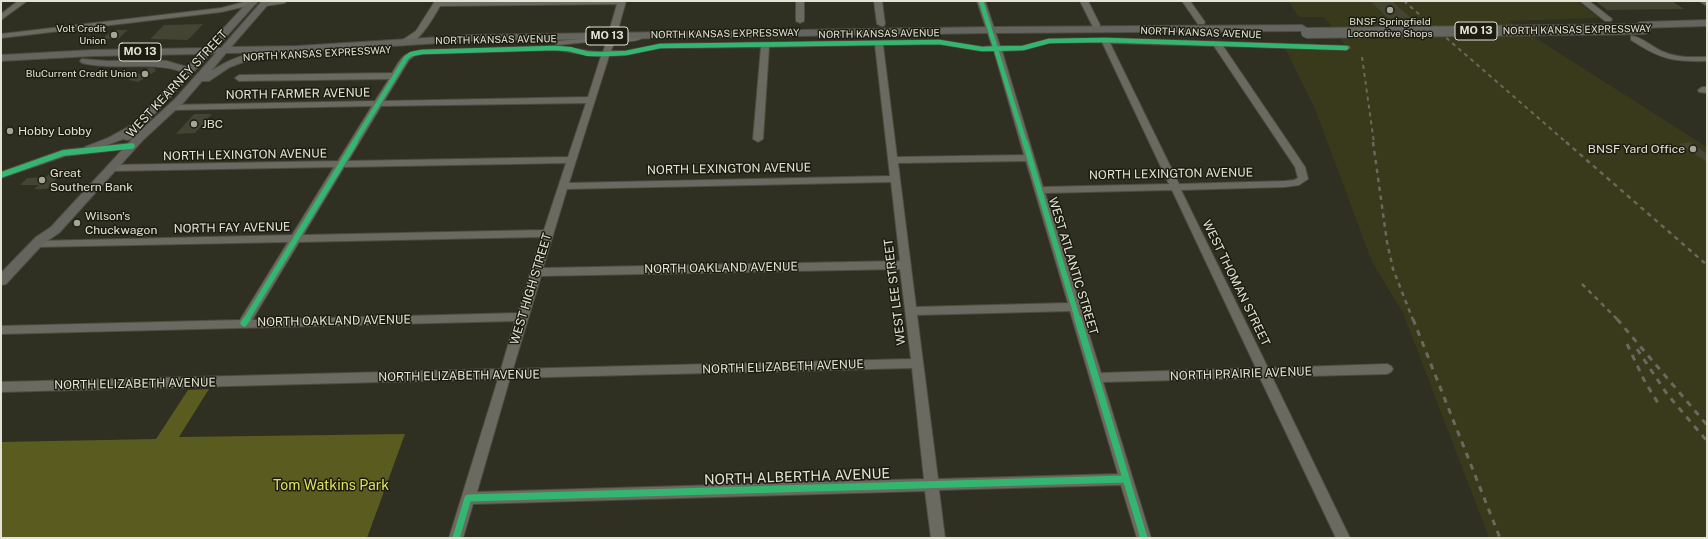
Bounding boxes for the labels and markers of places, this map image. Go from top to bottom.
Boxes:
marker: BNSF Springfield Locomotive Shops [1385,5,1395,15]
place label: BNSF Springfield Locomotive Shops [1348,16,1432,40]
place label: Volt Credit Union [56,23,106,46]
marker: Volt Credit Union [109,30,119,40]
place label: BluCurrent Credit Union [26,68,137,80]
marker: BluCurrent Credit Union [140,69,150,79]
place label: JBC [202,117,223,131]
marker: JBC [189,119,199,129]
place label: Hobby Lobby [18,124,92,138]
marker: Hobby Lobby [5,126,15,136]
place label: BNSF Yard Office [1588,142,1685,156]
marker: BNSF Yard Office [1688,144,1698,154]
place label: Great Southern Bank [50,166,133,194]
marker: Great Southern Bank [37,175,47,185]
place label: Wilson's Chuckwagon [85,209,157,237]
marker: Wilson's Chuckwagon [72,218,82,228]

